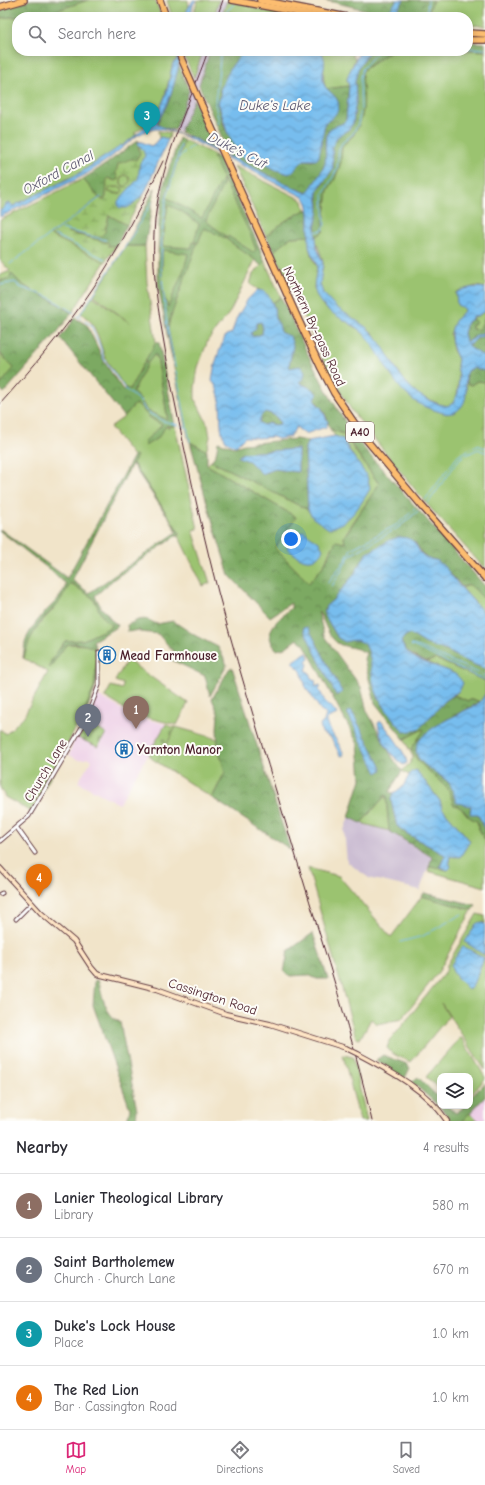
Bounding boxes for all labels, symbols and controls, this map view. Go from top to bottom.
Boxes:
search box [12,12,473,56]
icon: search [26,23,48,45]
text: Search here [58,25,136,43]
water label: Duke's Lake [240,97,310,114]
pin: 3 [134,102,160,135]
water label: Duke's Cut [206,129,271,173]
water label: Oxford Canal [20,146,97,198]
street label: Northern By-pass Road [280,264,349,388]
road number: A40 [346,422,374,442]
your location [281,529,301,549]
building icon: Mead Farmhouse [97,645,117,665]
place label: Mead Farmhouse [120,648,217,663]
pin: 1 [123,696,149,729]
pin: 2 [75,704,101,737]
street label: Church Lane [21,736,70,804]
building icon: Yarnton Manor [114,739,134,759]
place label: Yarnton Manor [137,742,222,757]
pin: 4 [26,864,52,897]
street label: Cassington Road [167,975,259,1018]
map controls [437,1073,473,1109]
button: layers [437,1073,473,1109]
text: Nearby [16,1138,67,1157]
text: 4 results [423,1140,469,1155]
text: Lanier Theological Library [54,1189,223,1207]
text: 1 [26,1198,32,1213]
text: 580 m [432,1198,469,1213]
text: Library [54,1207,93,1222]
text: Saint Bartholemew [54,1253,175,1271]
text: 2 [26,1262,32,1277]
text: 670 m [433,1262,469,1277]
text: Church · Church Lane [54,1271,175,1286]
text: Duke's Lock House [54,1317,176,1335]
text: 3 [26,1326,32,1341]
text: 1.0 km [433,1326,469,1341]
text: Place [54,1335,84,1350]
text: The Red Lion [54,1381,139,1399]
text: 4 [26,1390,32,1405]
text: 1.0 km [433,1390,469,1405]
text: Bar · Cassington Road [54,1399,177,1414]
tab: Map [65,1439,87,1476]
tab: Directions [217,1439,263,1476]
tab: Saved [393,1439,420,1476]

